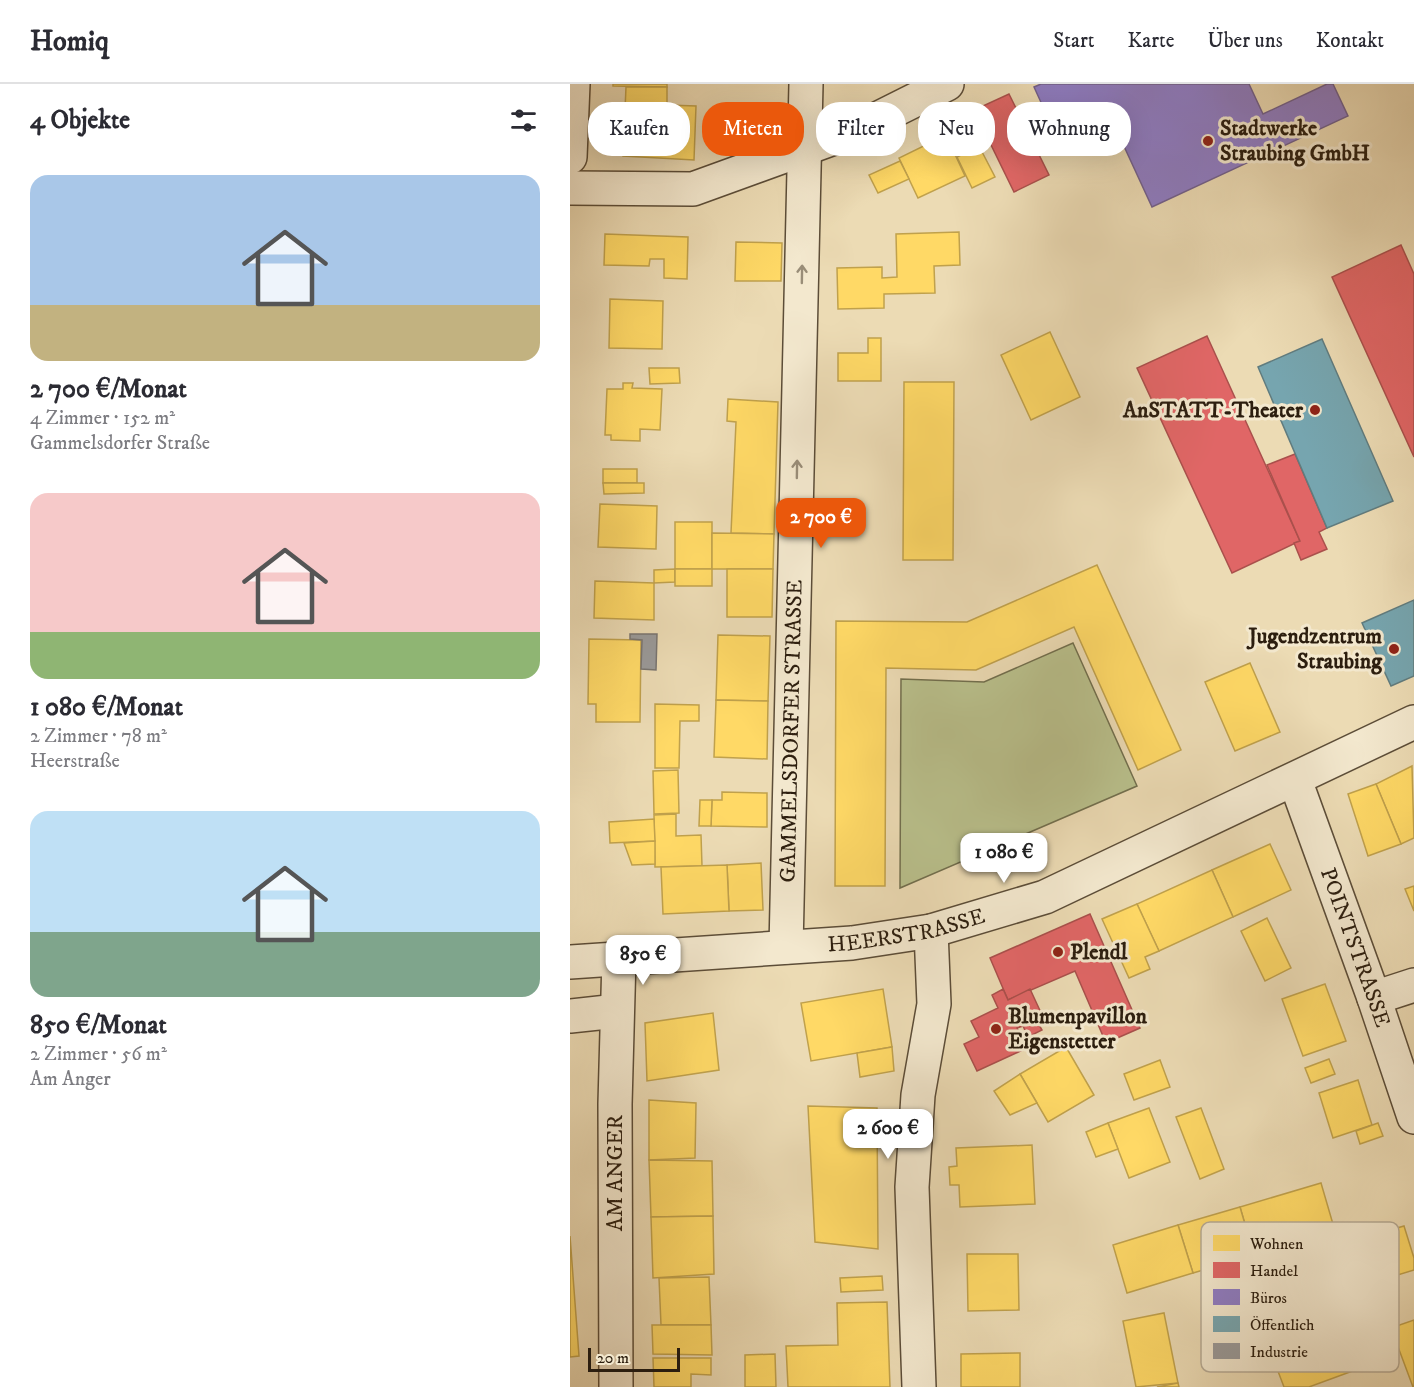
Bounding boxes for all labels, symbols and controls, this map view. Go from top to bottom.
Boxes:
text: Homiq [30,24,109,59]
text: Start [1053,28,1095,54]
text: Karte [1128,28,1174,54]
text: Über uns [1207,28,1283,54]
text: Kontakt [1316,28,1384,54]
chip: Kaufen [588,102,690,156]
chip: Mieten [702,102,804,156]
chip: Filter [816,102,906,156]
chip: Neu [918,102,995,156]
chip: Wohnung [1007,102,1131,156]
text: 4 Objekte [30,104,130,137]
icon: filters [507,104,540,137]
place label: Stadtwerke Straubing GmbH [1220,115,1370,167]
marker: Stadtwerke Straubing GmbH [1201,134,1215,148]
icon: home [231,214,339,322]
one-way arrow [796,265,807,285]
text: 2 700 €/Monat [30,373,187,406]
place label: AnSTATT-Theater [1122,397,1304,424]
marker: AnSTATT-Theater [1308,403,1322,417]
text: 4 Zimmer · 152 m² [30,406,175,431]
text: Gammelsdorfer Straße [30,431,210,456]
one-way arrow [791,460,803,480]
pin: 2 700 € [766,498,876,549]
text: 2 700 € [790,505,852,530]
icon: home [231,532,339,640]
street label: GAMMELSDORFER STRASSE [774,579,808,883]
place label: Jugendzentrum Straubing [1245,623,1383,675]
marker: Jugendzentrum Straubing [1387,642,1401,656]
text: 1 080 €/Monat [30,691,183,724]
text: 2 Zimmer · 78 m² [30,724,167,749]
text: Heerstraße [30,749,120,774]
pin: 1 080 € [949,833,1059,884]
text: 1 080 € [974,840,1034,865]
icon: home [231,850,339,958]
street label: POINTSTRASSE [1314,864,1396,1031]
street label: HEERSTRASSE [827,902,988,958]
pin: 850 € [601,935,685,986]
place label: Plendl [1070,939,1128,966]
text: 850 € [620,942,666,967]
marker: Plendl [1051,945,1065,959]
place label: Blumenpavillon Eigenstetter [1008,1003,1148,1055]
text: 850 €/Monat [30,1009,167,1042]
marker: Blumenpavillon Eigenstetter [989,1022,1003,1036]
text: 2 Zimmer · 56 m² [30,1042,167,1067]
text: Am Anger [30,1067,111,1092]
pin: 2 600 € [833,1109,943,1160]
street label: AM ANGER [602,1115,629,1231]
text: 2 600 € [857,1116,919,1141]
legend [1201,1222,1399,1372]
text: Wohnen [1249,1234,1304,1254]
text: Handel [1250,1261,1298,1281]
text: Büros [1250,1288,1287,1308]
text: Öffentlich [1250,1315,1315,1335]
text: Industrie [1250,1342,1308,1362]
scale bar [588,1345,680,1372]
text: 20 m [597,1348,629,1368]

